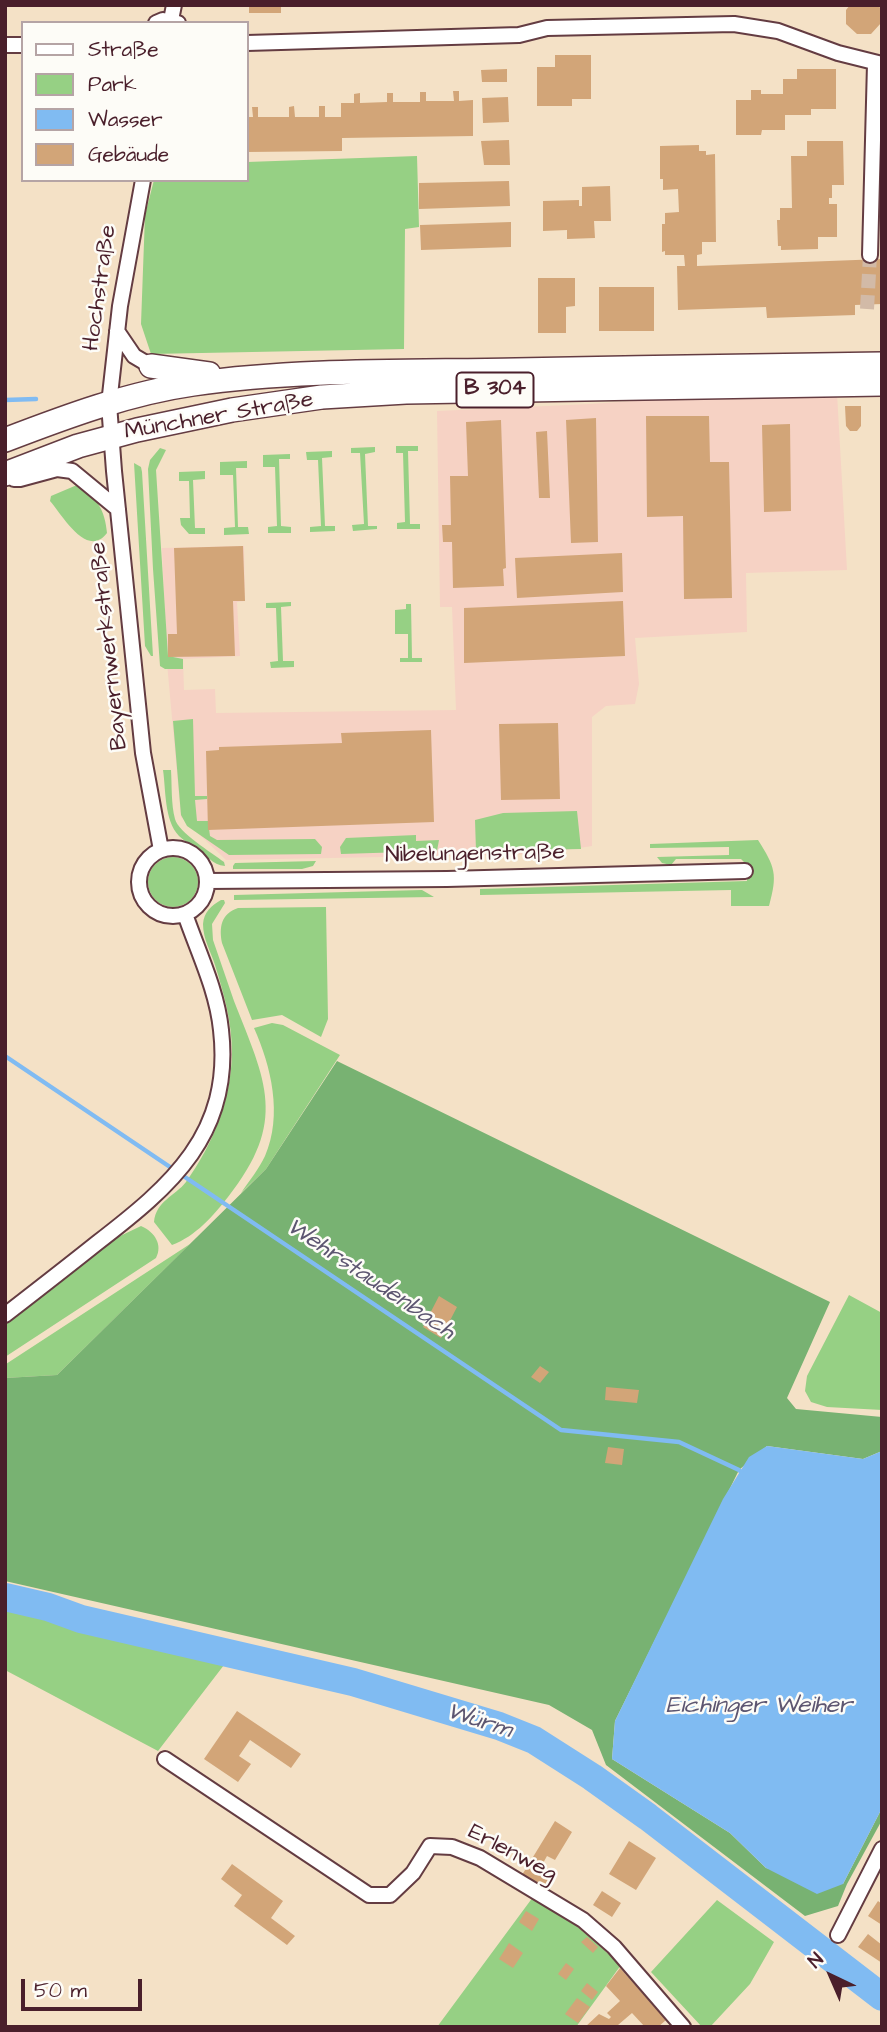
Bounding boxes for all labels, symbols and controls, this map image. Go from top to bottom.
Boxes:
legend [21,21,248,182]
text: Straße [88,35,159,64]
text: Park [88,70,137,99]
text: Wasser [88,105,162,134]
text: Gebäude [88,140,169,169]
street label: Hochstraße [79,223,123,353]
road number: B 304 [456,372,534,408]
street label: Münchner Straße [122,387,316,447]
street label: Bayernwerkstraße [85,541,135,751]
street label: Nibelungenstraße [385,840,565,870]
water label: Wehrstaudenbach [280,1213,460,1347]
water label: Eichinger Weiher [666,1693,852,1721]
water label: Würm [443,1698,515,1746]
street label: Erlenweg [463,1819,561,1889]
north arrow [796,1941,866,2011]
text: N [802,1947,830,1974]
scale bar [24,1966,145,2010]
text: 50 m [34,1976,87,2005]

